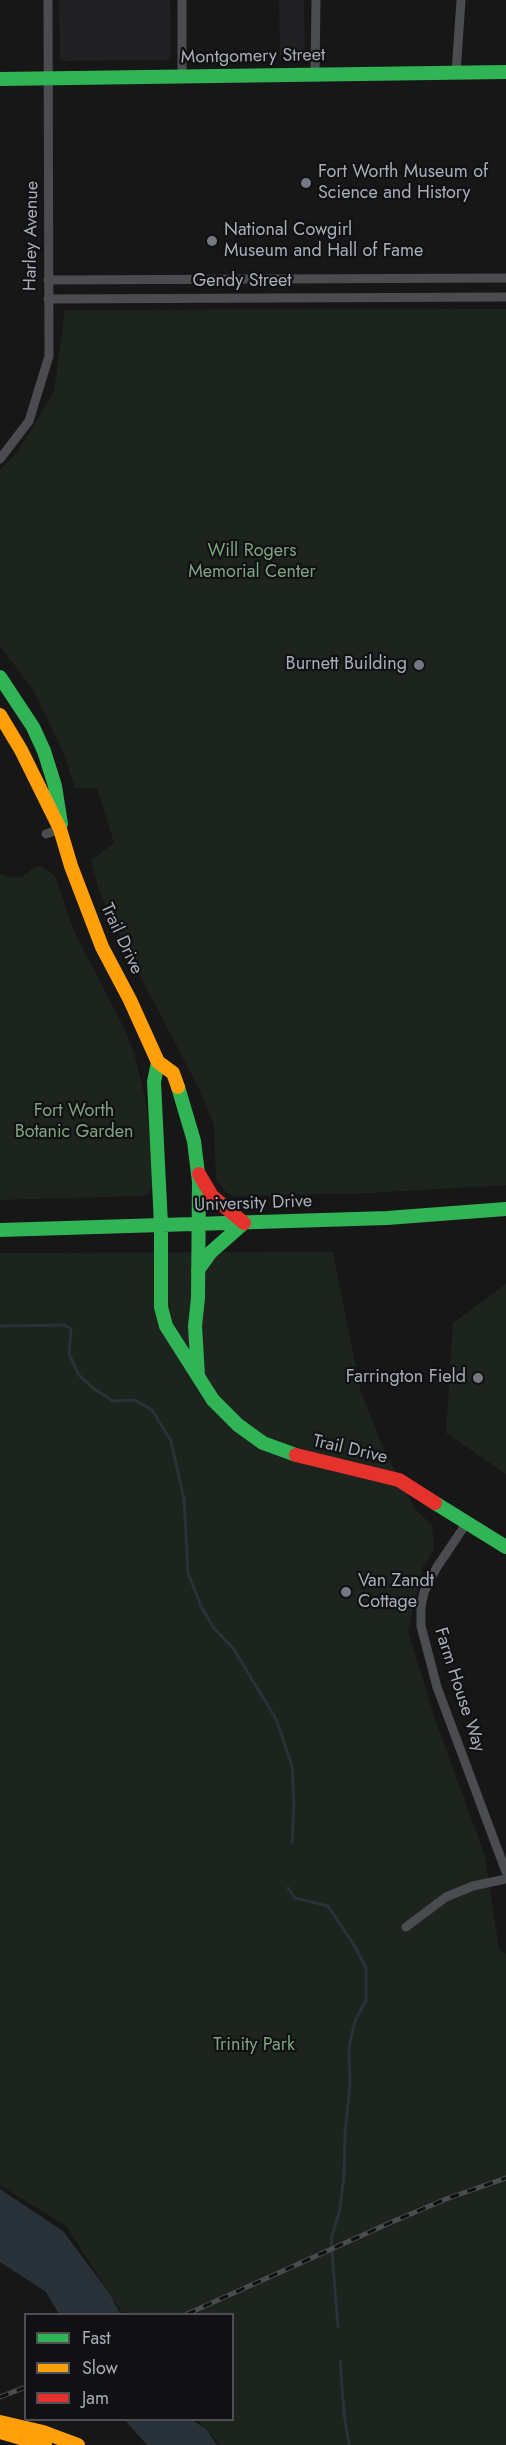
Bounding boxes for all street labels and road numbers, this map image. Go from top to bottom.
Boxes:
street label: Montgomery Street [181,45,325,69]
street label: Harley Avenue [20,181,44,291]
street label: Gendy Street [192,271,292,293]
street label: Trail Drive [95,900,147,978]
street label: University Drive [194,1191,312,1217]
street label: Trail Drive [311,1431,389,1469]
street label: Farm House Way [429,1625,489,1755]

